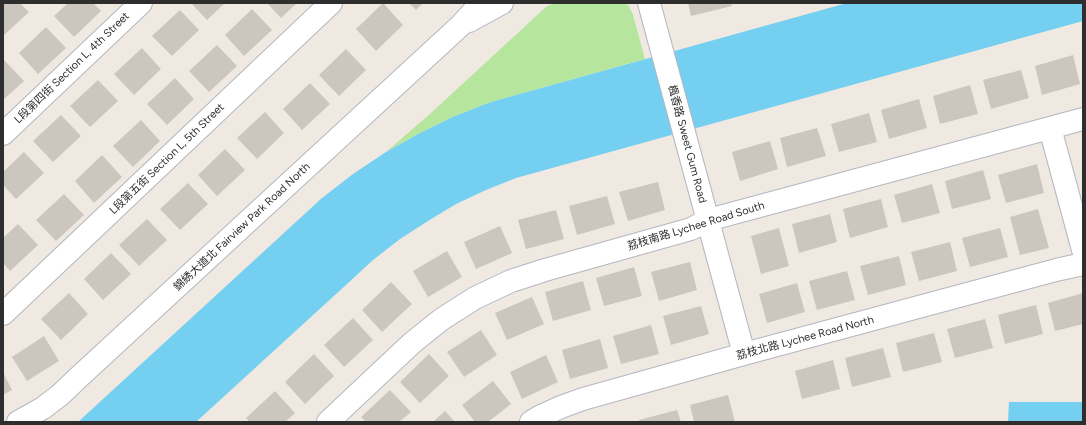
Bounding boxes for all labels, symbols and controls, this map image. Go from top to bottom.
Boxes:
street label: L段第四街 Section L, 4th Street [12,10,132,126]
street label: 楓香路 Sweet Gum Road [665,83,709,205]
street label: L段第五街 Section L, 5th Street [107,101,227,217]
street label: 錦綉大道北 Fairview Park Road North [171,160,313,294]
street label: 荔枝南路 Lychee Road South [626,199,766,253]
street label: 荔枝北路 Lychee Road North [735,313,875,363]

